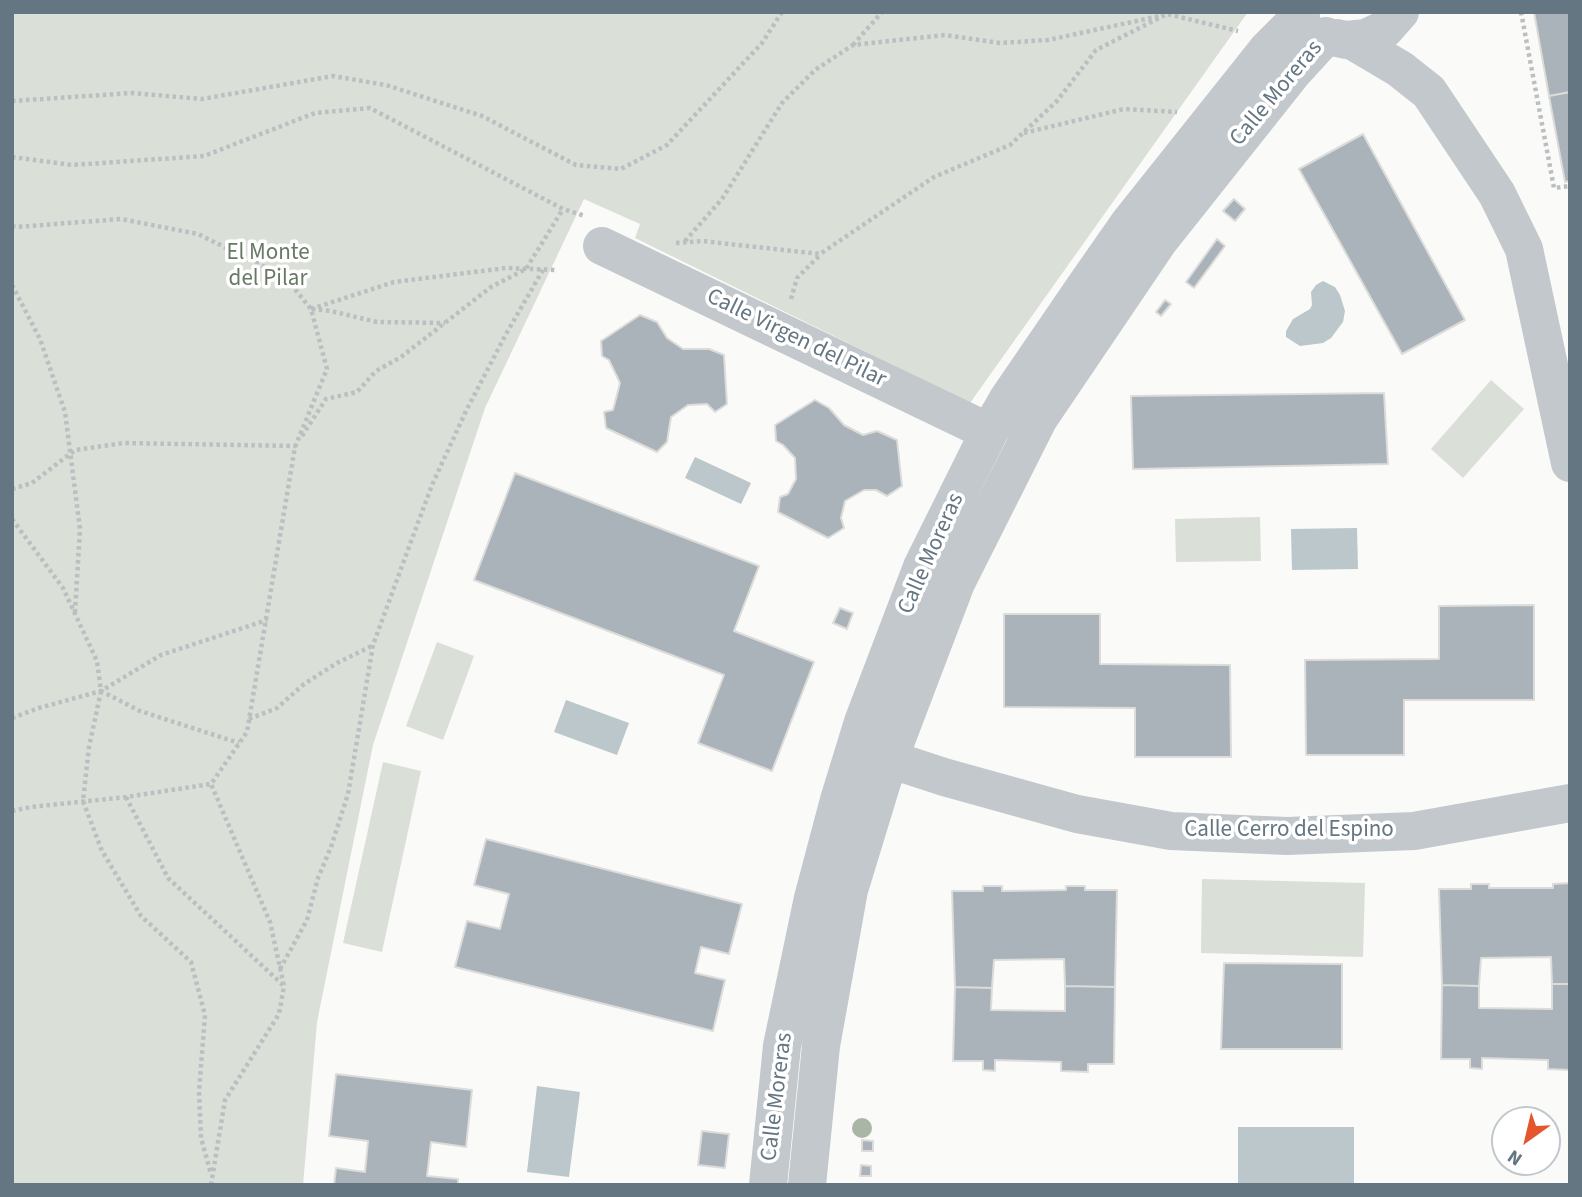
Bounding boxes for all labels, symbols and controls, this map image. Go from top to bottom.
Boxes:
street label: Calle Moreras [1225,36,1329,152]
park label: El Monte del Pilar [226,240,310,294]
street label: Calle Virgen del Pilar [702,284,890,394]
street label: Calle Moreras [893,489,971,619]
street label: Calle Cerro del Espino [1184,817,1394,845]
street label: Calle Moreras [756,1031,800,1163]
north arrow [1491,1106,1561,1176]
text: N [1502,1142,1528,1172]

